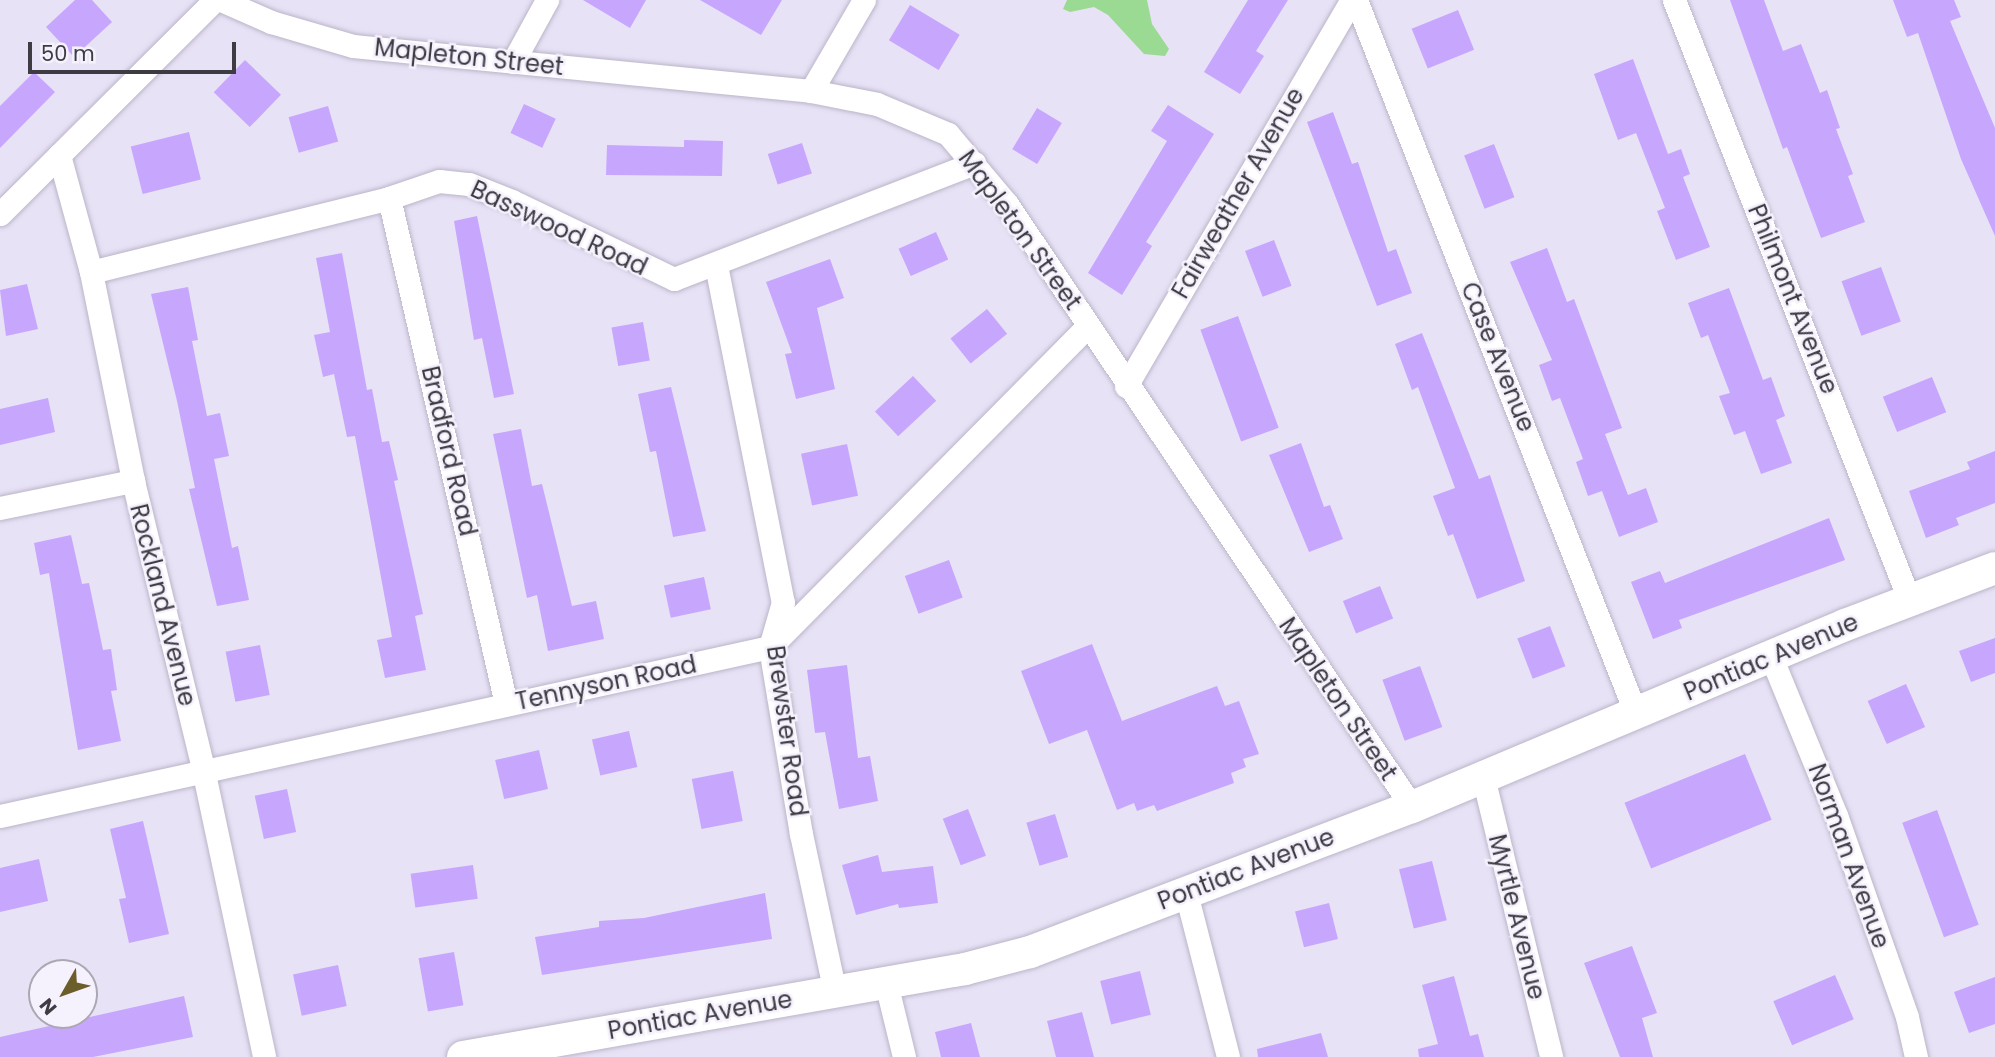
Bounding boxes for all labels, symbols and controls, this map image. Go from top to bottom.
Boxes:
scale bar [32,28,240,72]
street label: Mapleton Street [373,33,565,81]
text: 50 m [41,39,95,68]
street label: Fairweather Avenue [1166,83,1310,303]
street label: Mapleton Street [953,145,1087,315]
street label: Basswood Road [466,174,652,282]
street label: Philmont Avenue [1742,200,1844,398]
street label: Case Avenue [1455,278,1541,436]
street label: Bradford Road [415,363,483,539]
street label: Rockland Avenue [124,501,202,709]
street label: Pontiac Avenue [1680,607,1862,707]
street label: Mapleton Street [1273,612,1403,786]
street label: Brewster Road [761,644,813,818]
street label: Tennyson Road [513,650,699,716]
street label: Norman Avenue [1802,760,1896,952]
street label: Pontiac Avenue [1154,822,1338,916]
street label: Myrtle Avenue [1483,831,1551,1003]
north arrow [28,959,98,1029]
street label: Pontiac Avenue [606,985,794,1045]
text: N [33,992,63,1021]

